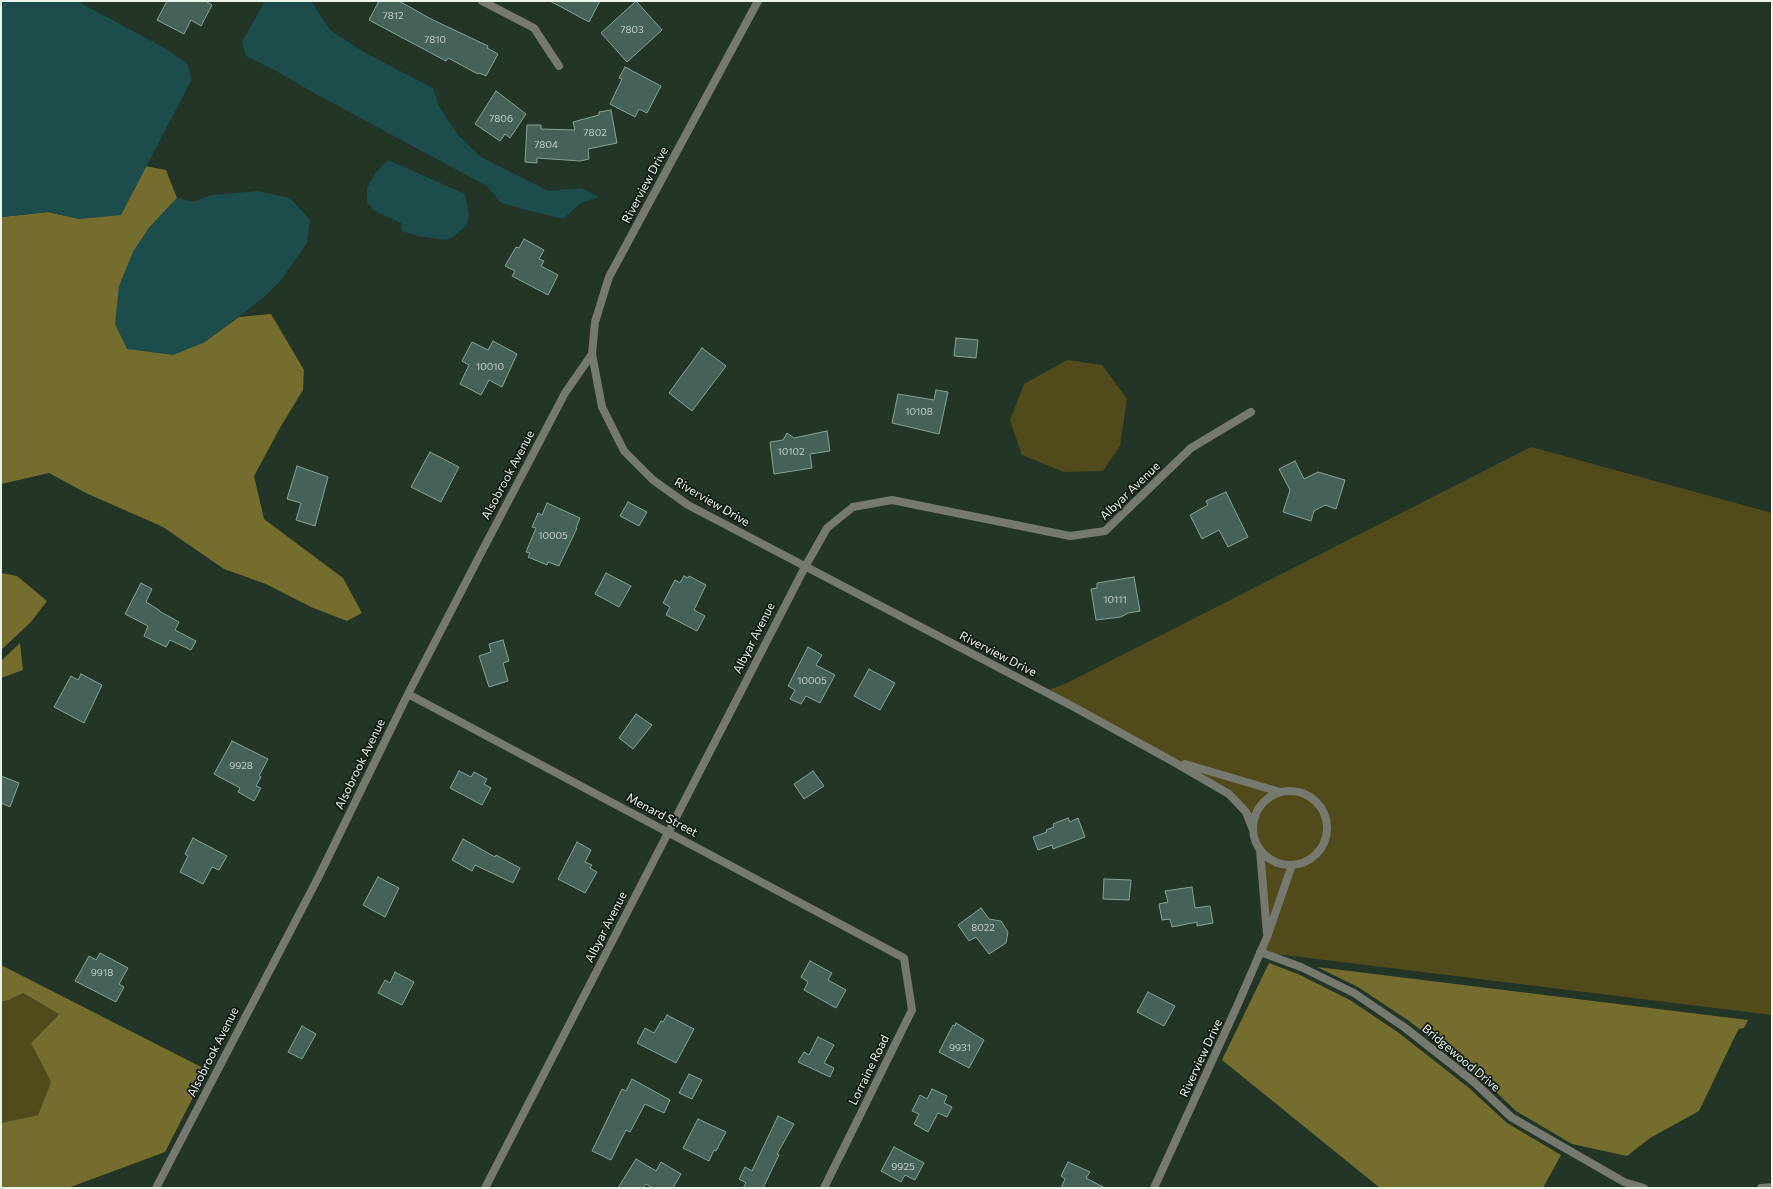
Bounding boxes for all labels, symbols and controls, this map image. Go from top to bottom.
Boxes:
house number: 7812 [382,10,404,22]
house number: 7803 [620,24,644,36]
house number: 7810 [424,34,446,46]
house number: 7806 [489,113,513,125]
house number: 7802 [583,127,607,139]
house number: 7804 [534,139,558,151]
street label: Riverview Drive [619,144,671,226]
house number: 10010 [476,361,504,373]
house number: 10108 [905,406,933,418]
street label: Alsobrook Avenue [478,428,538,522]
house number: 10102 [777,446,805,458]
street label: Albyar Avenue [1097,459,1163,523]
street label: Riverview Drive [672,475,752,529]
house number: 10005 [538,530,568,542]
house number: 10111 [1103,594,1127,606]
street label: Albyar Avenue [730,600,778,676]
street label: Riverview Drive [957,628,1039,680]
house number: 10005 [797,675,827,687]
street label: Alsobrook Avenue [332,716,388,812]
house number: 9928 [229,760,253,772]
street label: Menard Street [624,790,700,840]
street label: Albyar Avenue [582,889,630,965]
house number: 8022 [971,922,995,934]
house number: 9918 [91,967,113,979]
street label: Alsobrook Avenue [184,1005,242,1099]
street label: Riverview Drive [1177,1017,1225,1099]
street label: Bridgewood Drive [1419,1021,1503,1095]
street label: Lorraine Road [846,1033,892,1107]
house number: 9931 [949,1042,971,1054]
house number: 9925 [891,1161,915,1173]

